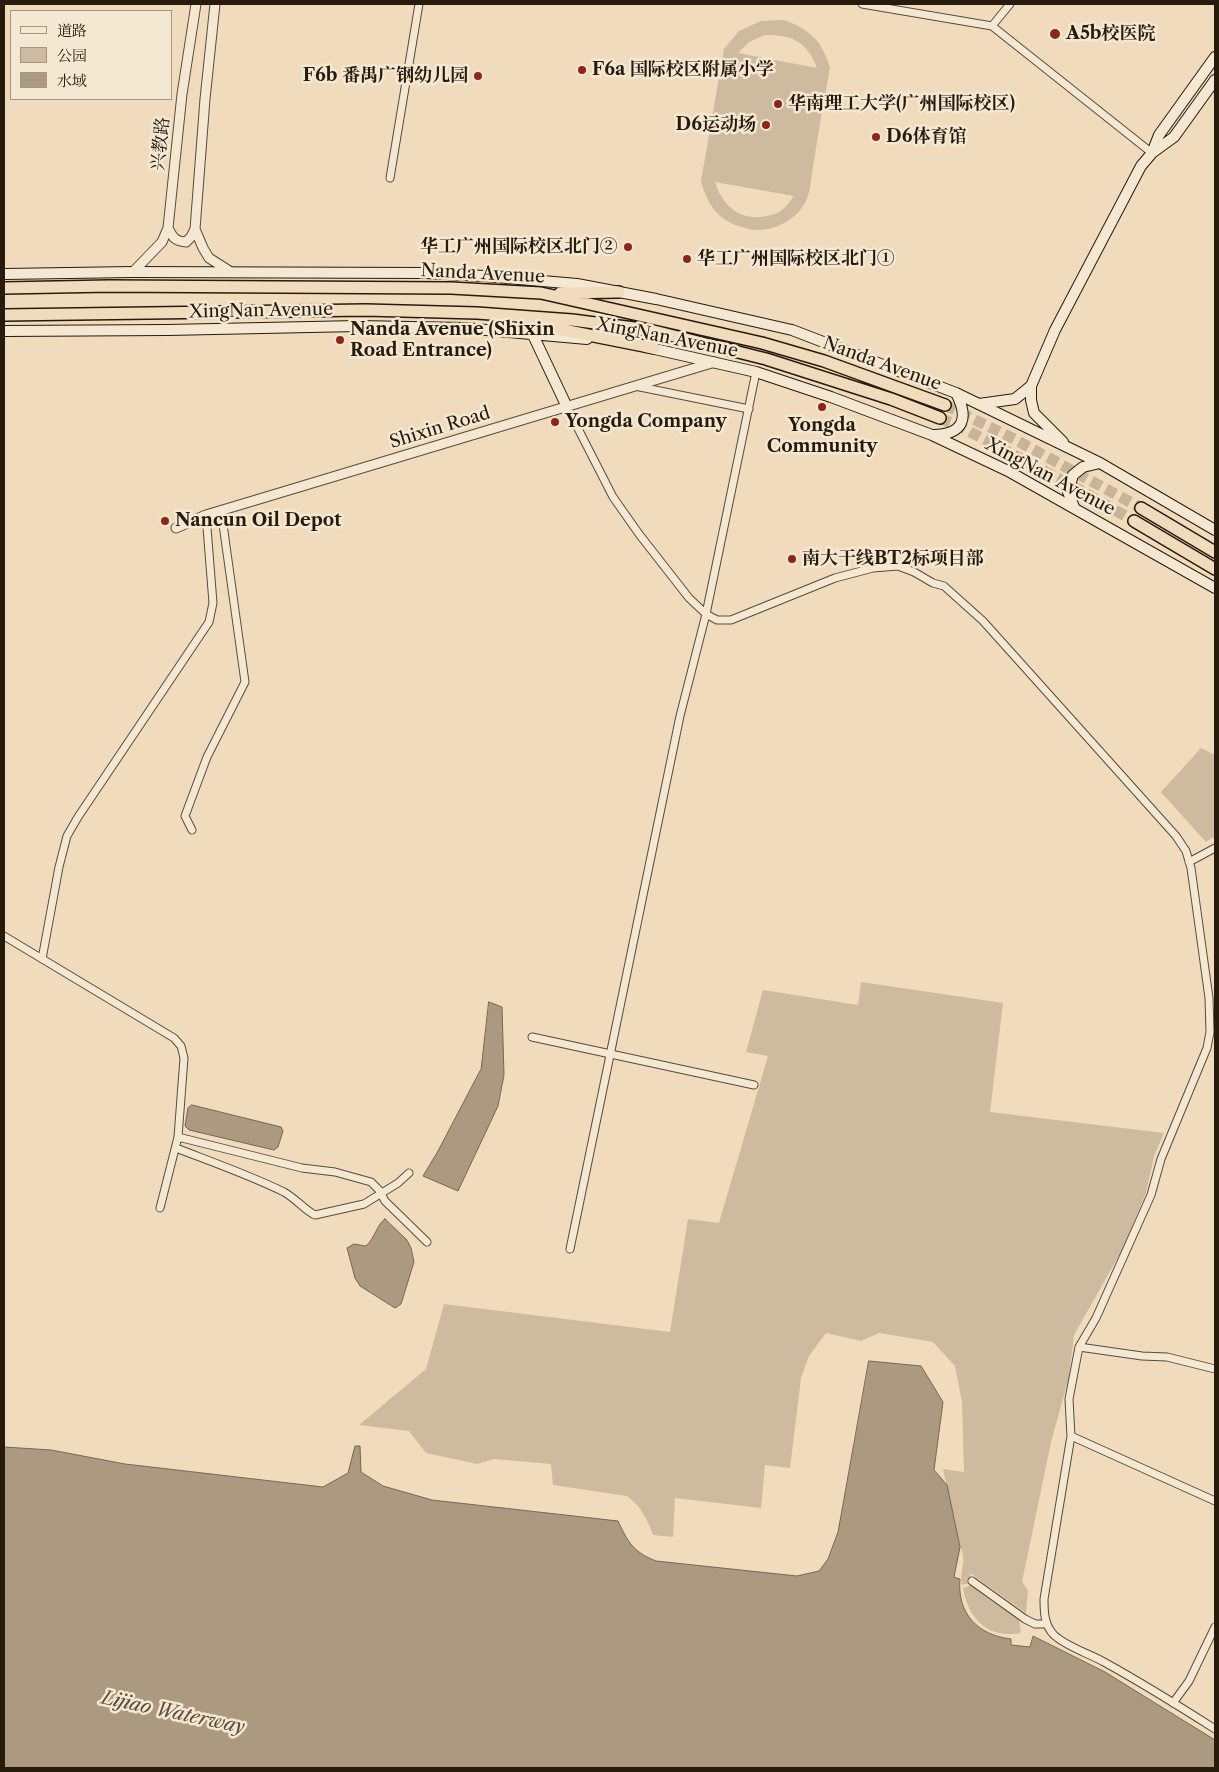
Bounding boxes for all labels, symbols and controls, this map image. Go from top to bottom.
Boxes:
legend [10,10,172,100]
text: 道路 [57,21,87,40]
place label: A5b校医院 [1066,23,1156,45]
marker: A5b校医院 [1048,27,1062,41]
text: 公园 [57,46,87,65]
place label: F6a 国际校区附属小学 [592,59,774,81]
marker: F6a 国际校区附属小学 [576,64,588,76]
place label: F6b 番禺广钢幼儿园 [303,65,468,87]
marker: F6b 番禺广钢幼儿园 [472,70,484,82]
text: 水域 [57,71,87,90]
place label: 华南理工大学(广州国际校区) [788,93,1015,115]
marker: 华南理工大学(广州国际校区) [772,98,784,110]
place label: D6运动场 [676,114,756,136]
street label: 兴教路 [147,116,175,172]
marker: D6运动场 [760,119,772,131]
place label: D6体育馆 [886,126,966,148]
marker: D6体育馆 [870,131,882,143]
place label: 华工广州国际校区北门② [420,236,618,258]
marker: 华工广州国际校区北门② [622,241,634,253]
place label: 华工广州国际校区北门① [697,248,895,270]
marker: 华工广州国际校区北门① [681,253,693,265]
street label: Nanda Avenue [420,260,546,288]
street label: XingNan Avenue [189,299,333,323]
street label: XingNan Avenue [594,314,740,362]
place label: Nanda Avenue (Shixin Road Entrance) [350,319,555,362]
street label: Nanda Avenue [820,333,944,395]
marker: Nanda Avenue (Shixin Road Entrance) [334,334,346,346]
marker: Yongda Community [816,401,828,413]
street label: Shixin Road [387,402,493,454]
place label: Yongda Company [565,411,727,433]
place label: Yongda Community [767,415,877,458]
marker: Yongda Company [549,416,561,428]
street label: XingNan Avenue [981,434,1119,520]
place label: Nancun Oil Depot [175,510,342,532]
marker: Nancun Oil Depot [159,515,171,527]
place label: 南大干线BT2标项目部 [802,548,984,570]
marker: 南大干线BT2标项目部 [786,553,798,565]
water label: Lijiao Waterway [99,1687,247,1739]

